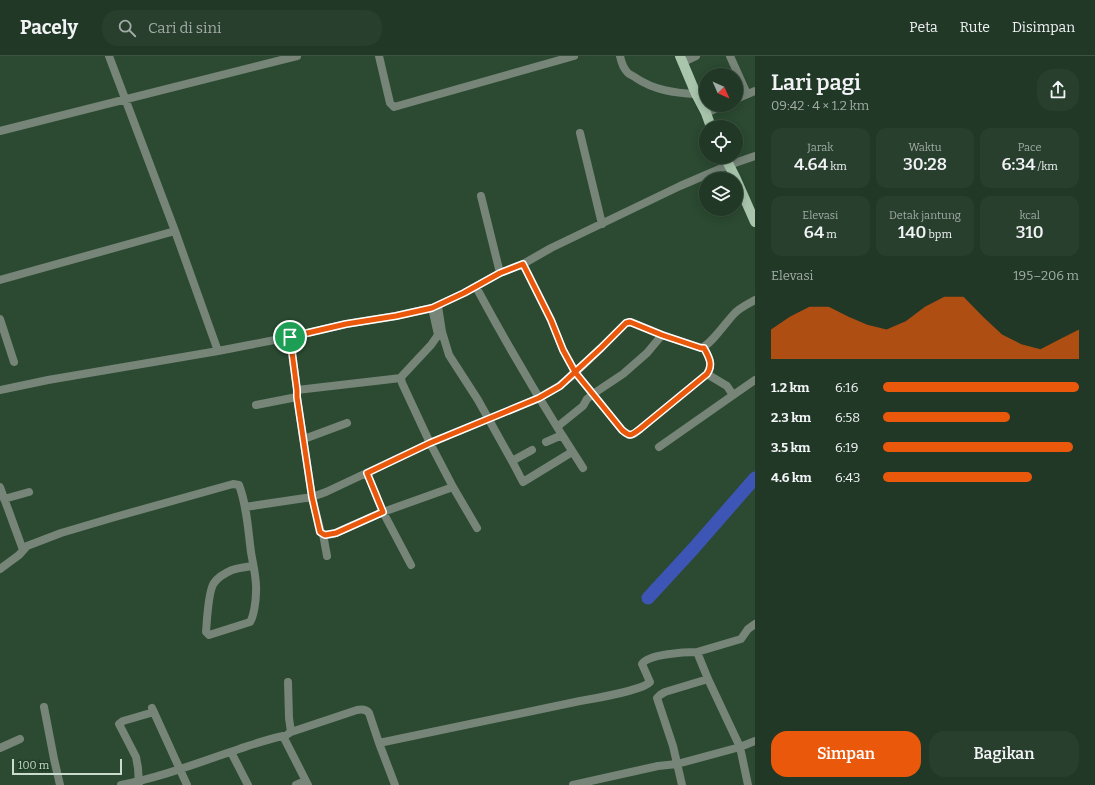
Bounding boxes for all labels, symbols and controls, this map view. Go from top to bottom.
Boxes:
search box [102,10,382,46]
text: Pacely [20,16,78,39]
icon: search [116,17,138,39]
text: Cari di sini [148,19,221,37]
text: Peta [909,19,938,36]
text: Rute [960,19,990,36]
text: Disimpan [1012,19,1075,36]
north arrow [699,68,743,112]
map controls [699,68,743,216]
text: Lari pagi [771,69,861,96]
button: share [1037,69,1079,111]
text: 09:42 · 4 × 1.2 km [771,98,869,113]
button: locate [699,120,743,164]
text: Jarak [807,141,833,154]
text: Waktu [908,141,942,154]
text: Pace [1018,141,1042,154]
text: 4.64 [794,154,828,175]
text: 30:28 [903,154,947,175]
text: 6:34 [1002,154,1035,175]
text: km [828,160,847,173]
text: /km [1035,160,1058,173]
button: layers [699,172,743,216]
text: Elevasi [802,209,838,222]
text: Detak jantung [889,209,961,222]
text: kcal [1019,209,1040,222]
text: 64 [804,222,824,243]
text: 140 [898,222,926,243]
text: 310 [1016,222,1044,243]
text: m [824,228,837,241]
text: bpm [926,228,952,241]
text: Elevasi [771,268,813,283]
text: 195–206 m [1013,268,1079,283]
pin [273,320,307,354]
icon: arrive [279,326,301,348]
text: 1.2 km [771,380,809,395]
text: 6:16 [835,380,858,395]
text: 2.3 km [771,410,811,425]
text: 6:58 [835,410,860,425]
text: 3.5 km [771,440,810,455]
text: 6:19 [835,440,858,455]
text: 4.6 km [771,470,812,485]
text: 6:43 [835,470,860,485]
button: Simpan [771,731,921,777]
button: Bagikan [929,731,1079,777]
scale bar [12,757,122,776]
text: 100 m [18,759,49,772]

